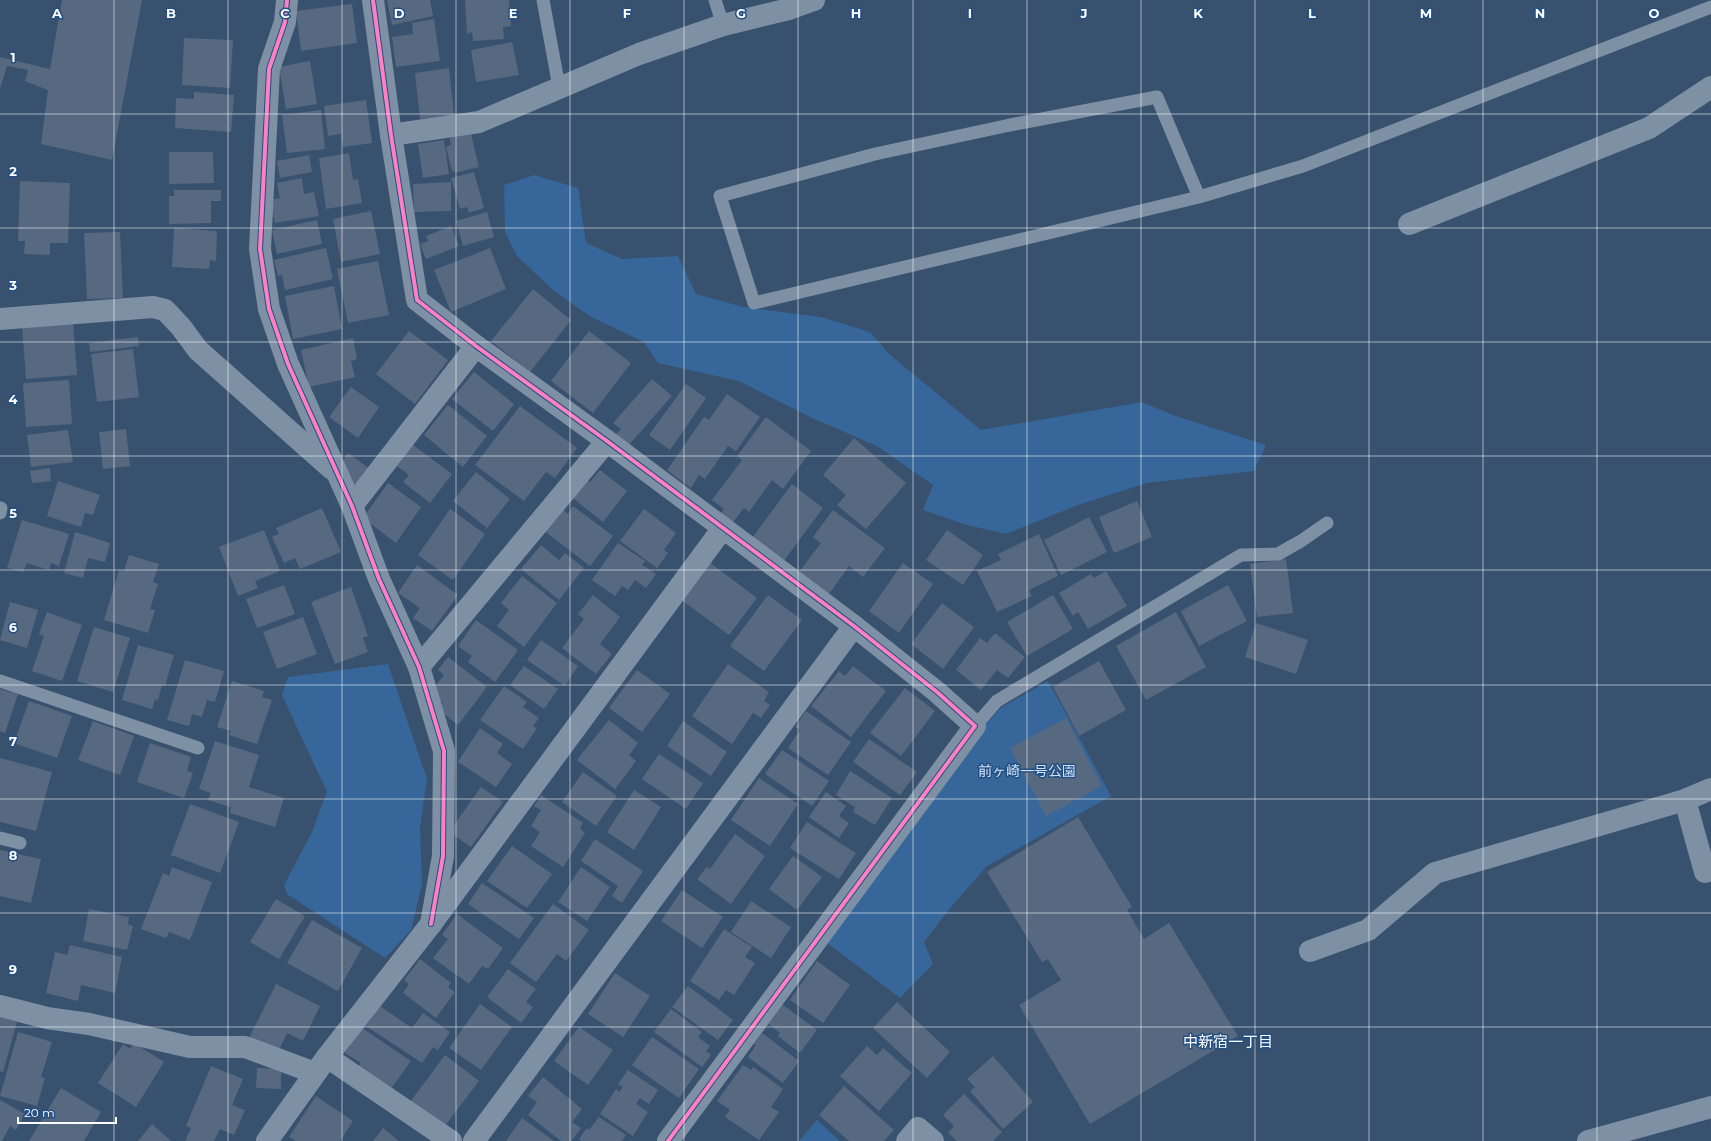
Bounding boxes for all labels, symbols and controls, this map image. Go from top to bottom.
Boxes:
text: A [51,5,63,21]
text: B [166,5,176,21]
text: C [280,5,290,21]
text: D [394,5,405,21]
text: E [509,5,518,21]
text: F [623,5,631,21]
text: G [736,5,746,21]
text: H [851,5,861,21]
text: I [968,5,972,21]
text: J [1079,5,1088,21]
text: K [1193,5,1203,21]
text: L [1308,5,1316,21]
text: M [1420,5,1432,21]
text: N [1535,5,1545,21]
text: O [1649,5,1660,21]
text: 1 [10,49,16,65]
text: 2 [9,163,17,179]
text: 3 [8,277,17,293]
text: 4 [9,391,18,407]
text: 5 [9,505,17,521]
text: 6 [9,619,18,635]
text: 7 [9,733,17,749]
park label: 前ヶ崎一号公園 [978,762,1076,780]
text: 8 [9,847,18,863]
text: 9 [9,961,17,977]
district label: 中新宿一丁目 [1183,1032,1273,1051]
scale bar [18,1099,116,1125]
text: 20 m [24,1105,55,1120]

